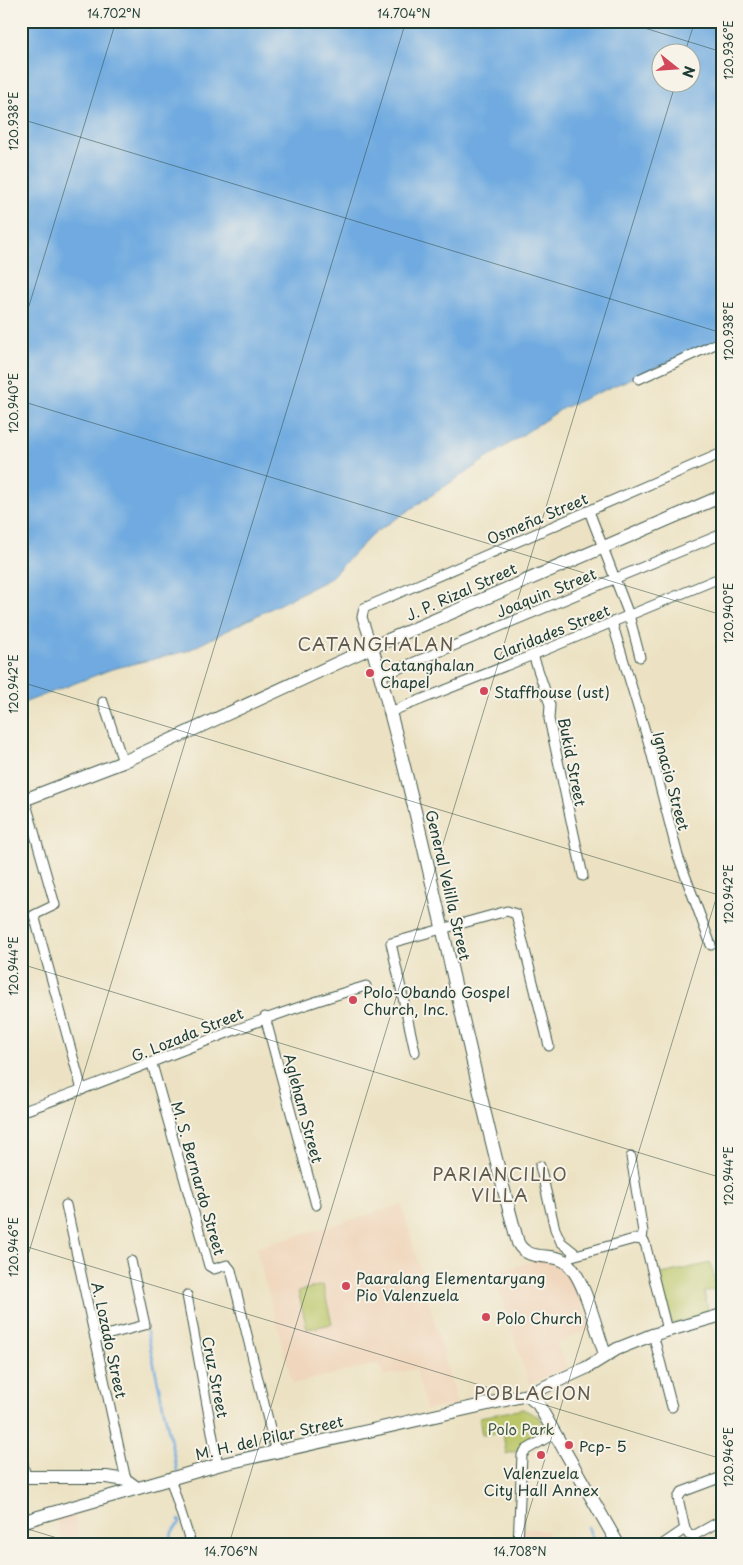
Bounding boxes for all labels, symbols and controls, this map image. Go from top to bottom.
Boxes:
text: 14.702°N [87,4,141,22]
text: 14.704°N [377,4,431,22]
text: 120.936°E [719,20,737,80]
north arrow [650,42,700,92]
text: N [677,64,701,80]
text: 120.938°E [4,91,22,151]
text: 120.938°E [719,301,737,361]
text: 120.940°E [4,373,22,433]
street label: Osmeña Street [483,486,591,550]
street label: J. P. Rizal Street [402,556,520,626]
street label: Joaquin Street [493,561,599,623]
text: 120.940°E [719,583,737,643]
street label: Claridades Street [489,598,613,666]
district label: CATANGHALAN [298,630,454,657]
place label: Catanghalan Chapel [380,653,475,693]
text: 120.942°E [4,654,22,714]
marker: Catanghalan Chapel [364,667,376,679]
place label: Staffhouse (ust) [494,680,610,703]
marker: Staffhouse (ust) [478,685,490,697]
street label: Bukid Street [553,716,593,808]
street label: Ignacio Street [648,729,696,833]
street label: General Velilla Street [420,807,478,963]
text: 120.942°E [719,864,737,924]
text: 120.944°E [4,936,22,996]
place label: Polo-Obando Gospel Church, Inc. [363,980,510,1020]
marker: Polo-Obando Gospel Church, Inc. [347,994,359,1006]
street label: G. Lozada Street [127,1001,247,1067]
street label: Agleham Street [278,1051,330,1165]
street label: M. S. Bernardo Street [166,1098,232,1258]
text: 120.944°E [719,1146,737,1206]
district label: PARIANCILLO VILLA [432,1160,568,1208]
text: 120.946°E [4,1217,22,1277]
place label: Paaralang Elementaryang Pio Valenzuela [356,1266,545,1306]
street label: A. Lozado Street [86,1280,134,1400]
marker: Paaralang Elementaryang Pio Valenzuela [340,1280,352,1292]
place label: Polo Church [496,1306,582,1329]
marker: Polo Church [480,1311,492,1323]
street label: Cruz Street [197,1334,235,1420]
district label: POBLACION [474,1379,592,1406]
street label: M. H. del Pilar Street [193,1409,345,1465]
park label: Polo Park [487,1417,555,1440]
text: 120.946°E [719,1427,737,1487]
place label: Pcp- 5 [579,1434,627,1457]
marker: Pcp- 5 [563,1439,575,1451]
marker: Valenzuela City Hall Annex [535,1449,547,1461]
place label: Valenzuela City Hall Annex [483,1461,599,1501]
text: 14.706°N [204,1542,258,1560]
text: 14.708°N [493,1542,547,1560]

